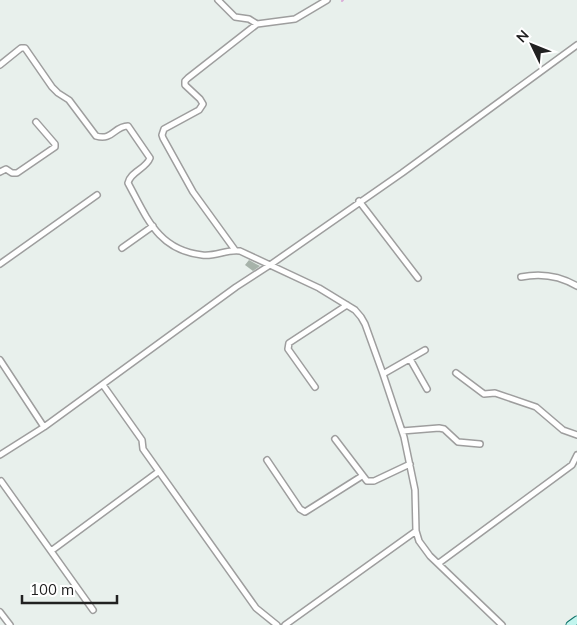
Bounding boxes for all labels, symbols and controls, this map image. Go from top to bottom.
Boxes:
north arrow [507,20,557,70]
text: N [512,26,533,46]
scale bar [22,572,118,604]
text: 100 m [30,580,74,599]

